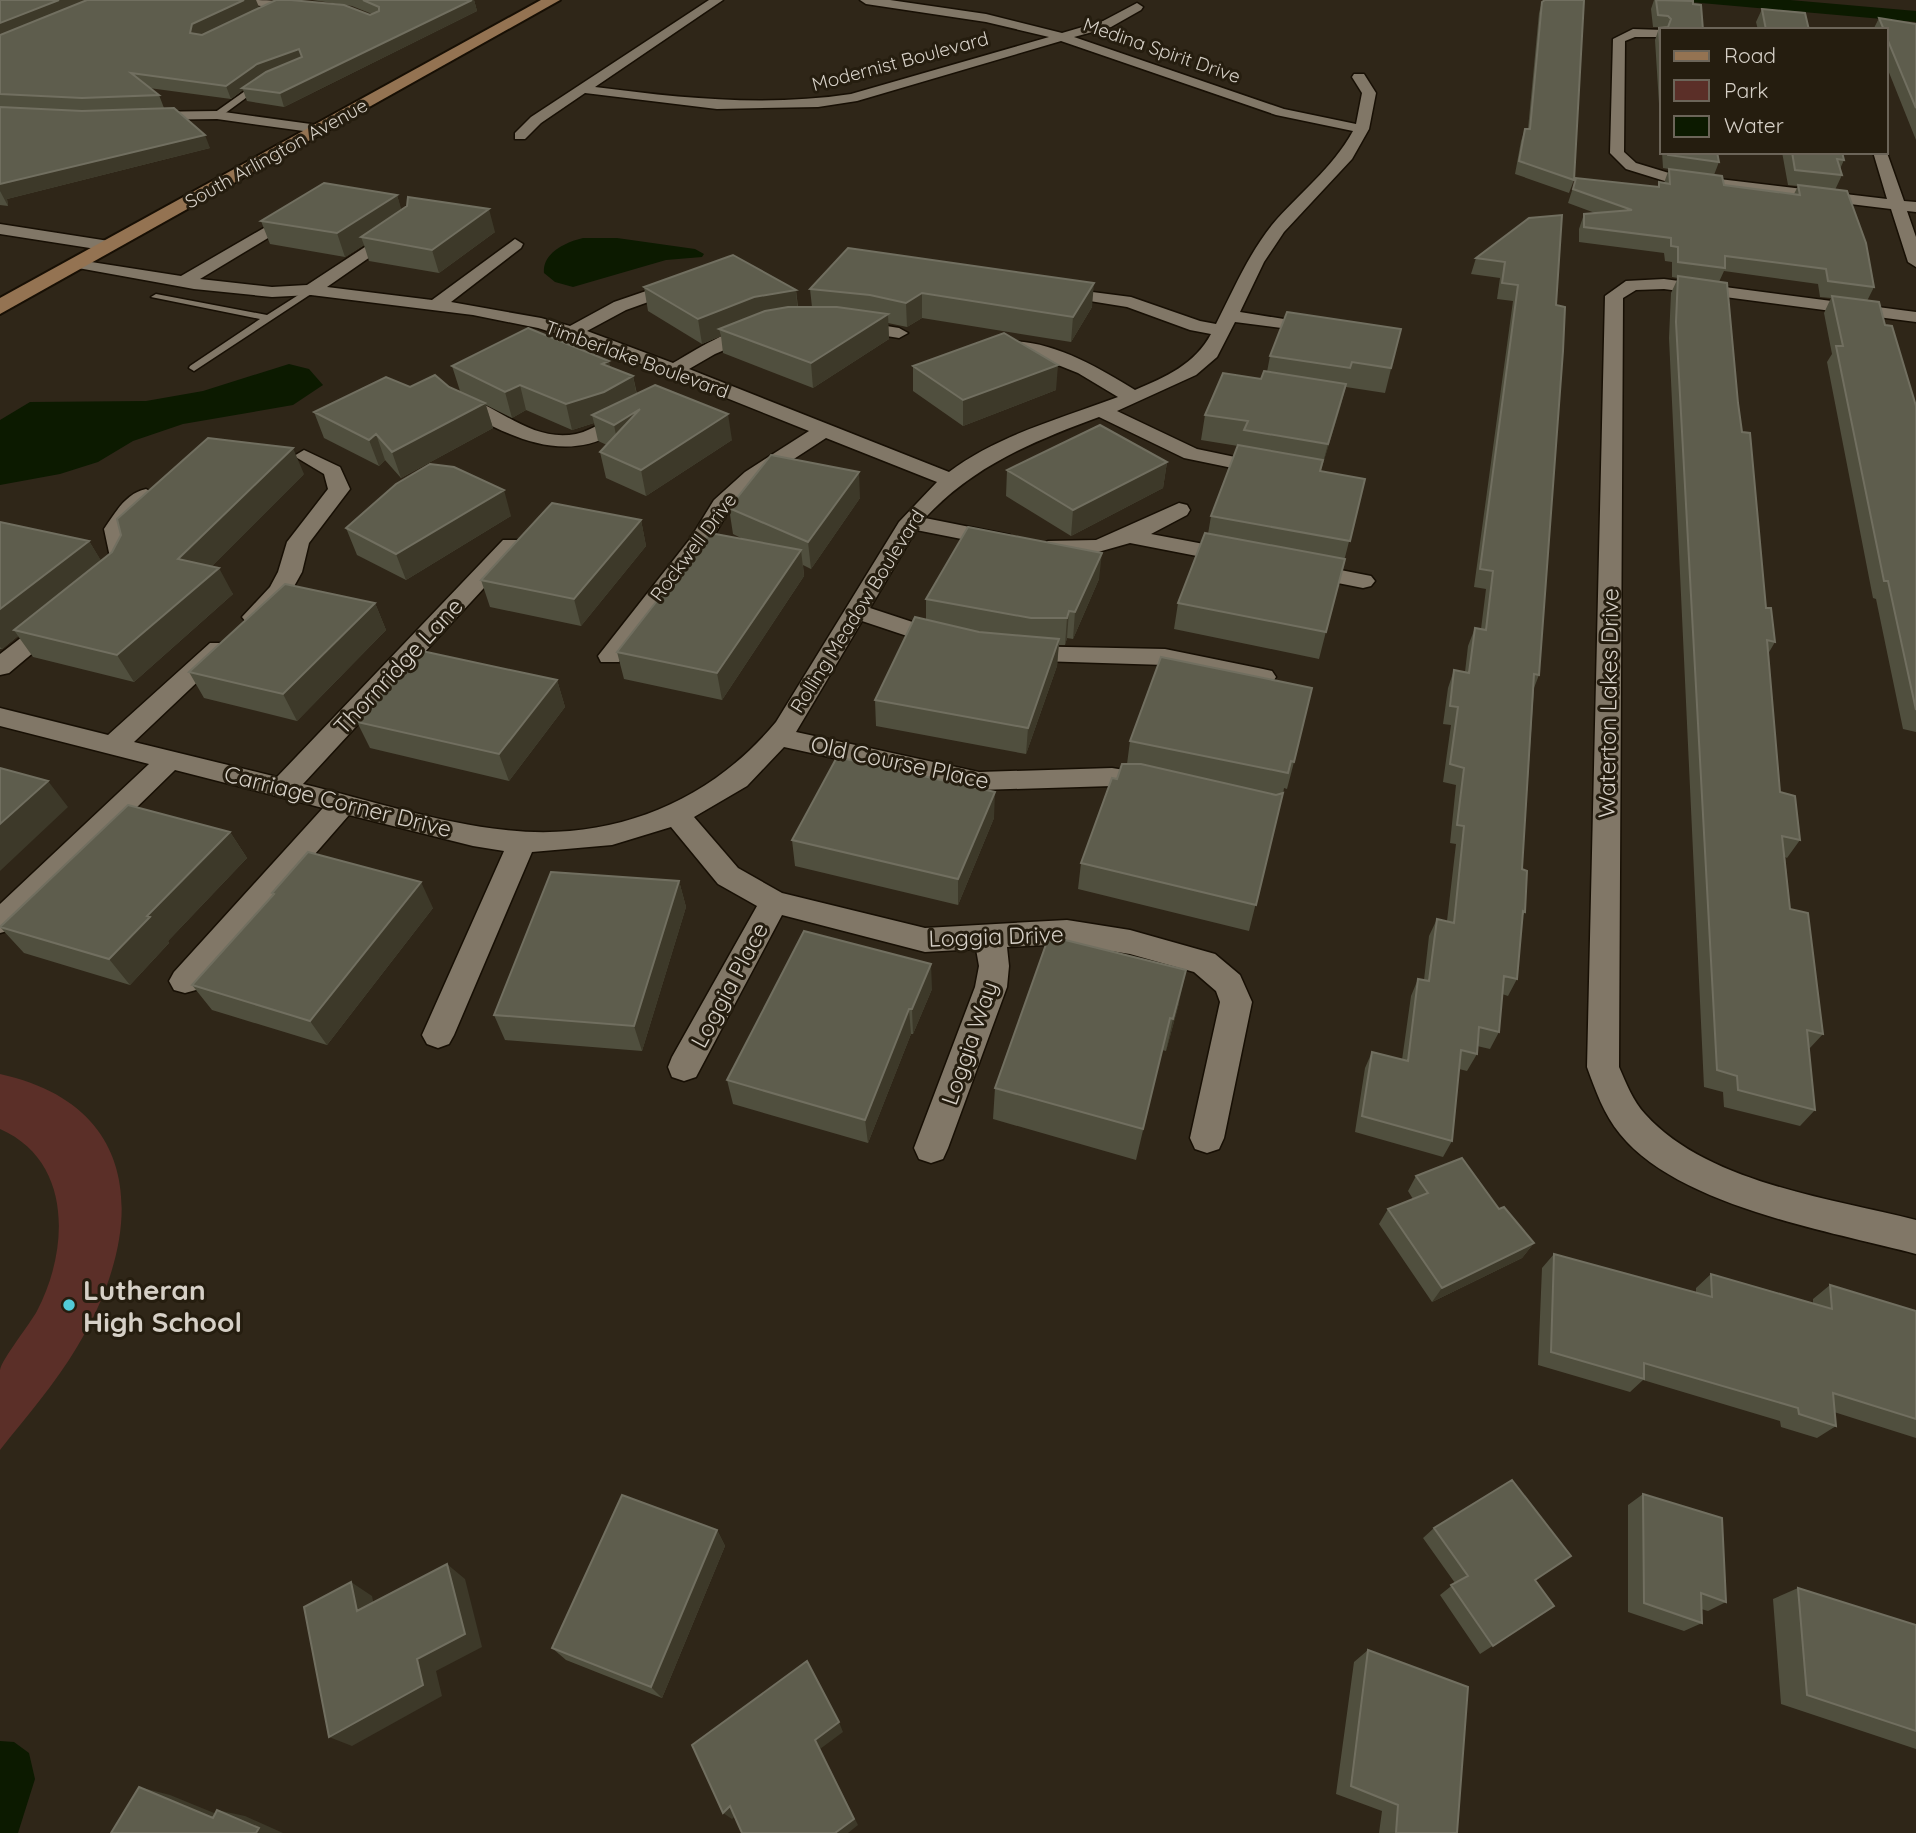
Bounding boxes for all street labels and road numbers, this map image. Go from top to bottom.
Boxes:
street label: Medina Spirit Drive [1080,12,1244,88]
street label: Modernist Boulevard [809,26,991,96]
street label: South Arlington Avenue [180,93,372,213]
street label: Timberlake Boulevard [542,315,732,403]
street label: Rockwell Drive [645,488,741,606]
street label: Rolling Meadow Boulevard [785,505,929,717]
street label: Waterton Lakes Drive [1591,588,1625,818]
street label: Thornridge Lane [327,592,469,740]
street label: Old Course Place [808,729,992,795]
street label: Carriage Corner Drive [221,759,455,843]
street label: Loggia Place [684,917,774,1053]
street label: Loggia Drive [928,919,1064,953]
street label: Loggia Way [934,977,1004,1109]

